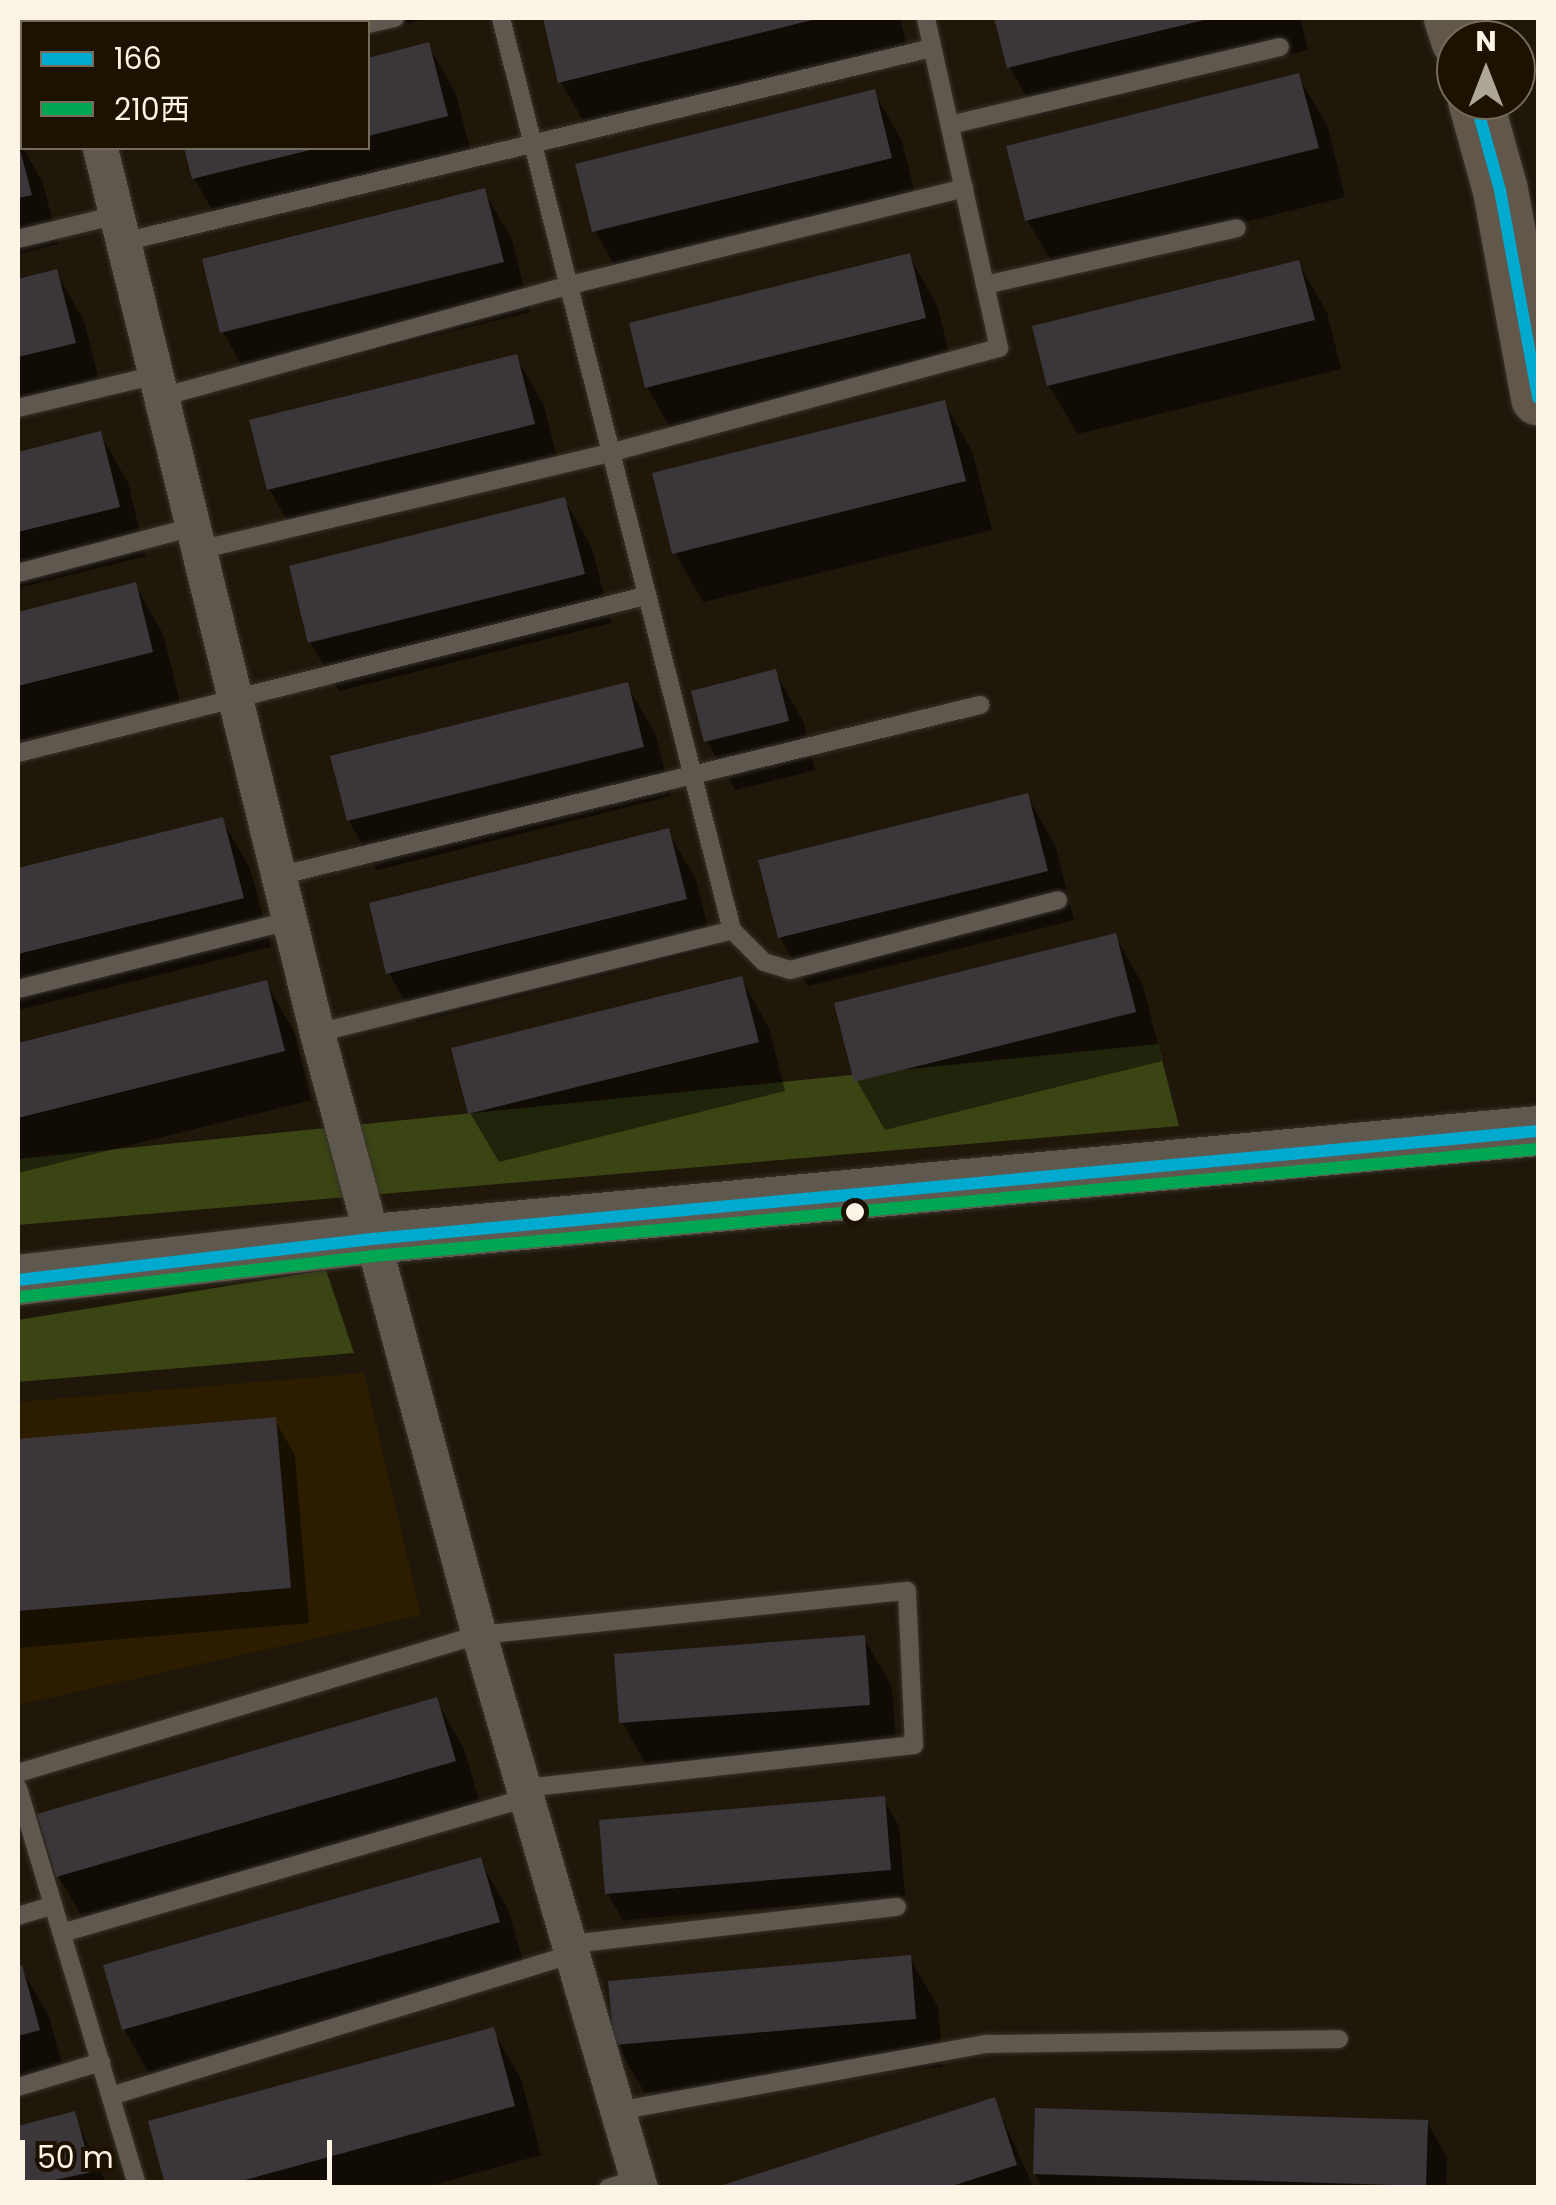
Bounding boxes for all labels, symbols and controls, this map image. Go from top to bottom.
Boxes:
legend [20,20,370,150]
north arrow [1436,20,1536,120]
text: N [1475,22,1497,61]
text: 166 [114,37,162,80]
text: 210西 [114,88,190,131]
unlabelled marker [845,1202,865,1222]
scale bar [25,2120,338,2182]
text: 50 m [37,2136,114,2179]

